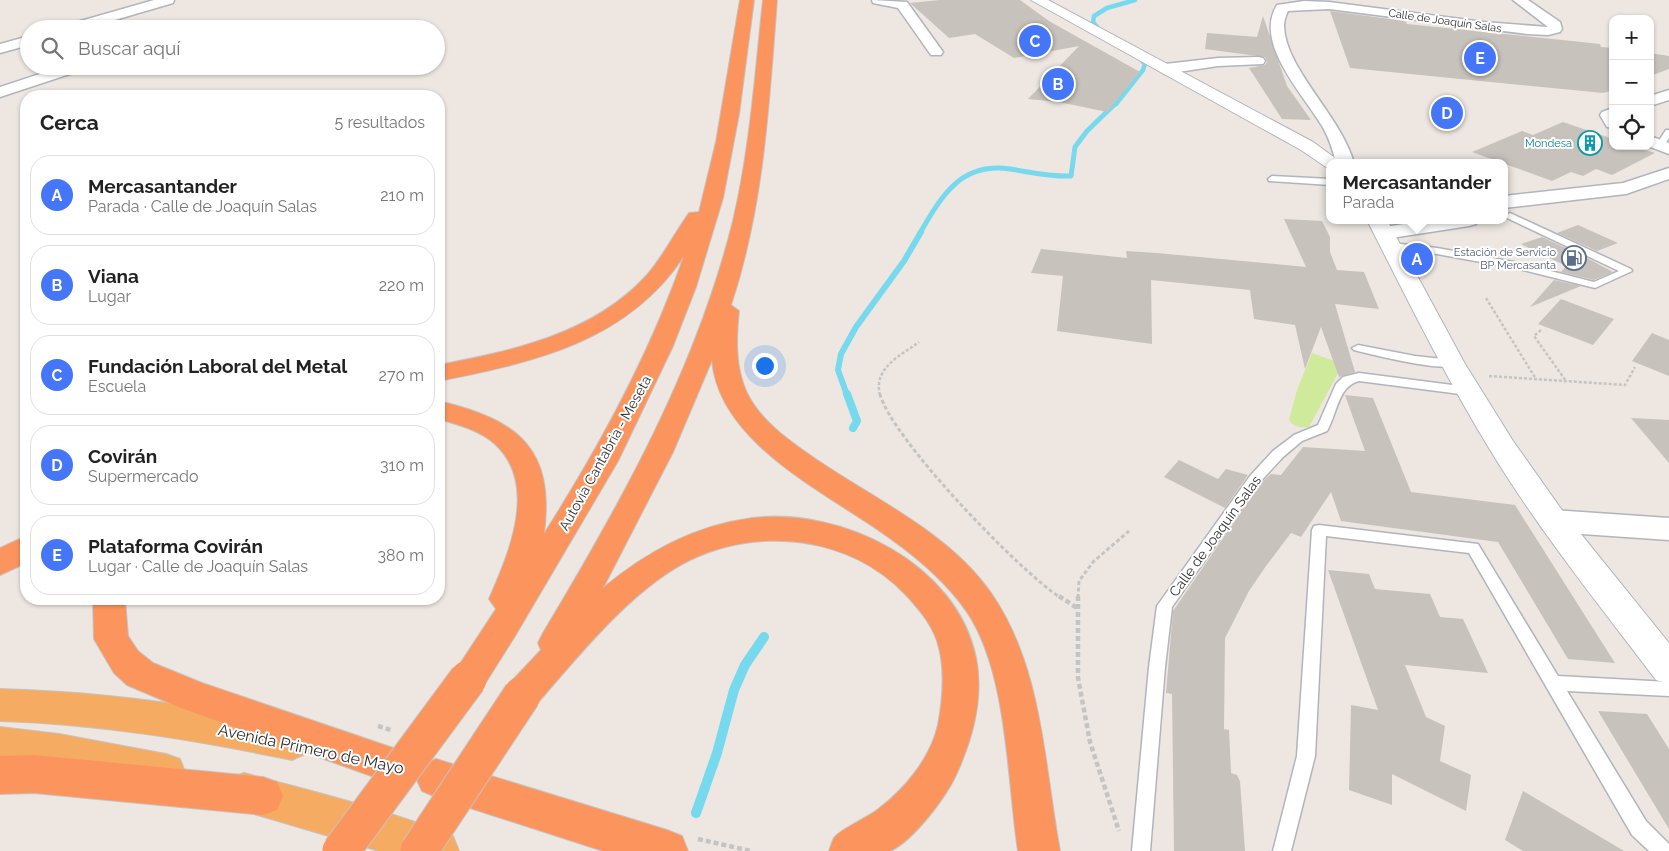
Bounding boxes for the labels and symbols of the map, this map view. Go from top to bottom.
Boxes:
street label: Calle de Joaquín Salas [1388,7,1502,35]
pin: C [1019,22,1051,60]
pin: E [1464,39,1496,77]
pin: B [1042,65,1074,103]
pin: D [1431,94,1463,132]
building icon: Mondesa [1577,130,1603,156]
place label: Mondesa [1525,137,1572,150]
pin: A [1401,240,1433,278]
fuel station icon: Estación de Servicio BP Mercasanta [1561,245,1587,271]
place label: Estación de Servicio BP Mercasanta [1454,246,1556,272]
your location [752,353,778,379]
street label: Autovía Cantabria - Meseta [556,373,654,533]
street label: Calle de Joaquín Salas [1166,472,1264,600]
street label: Avenida Primero de Mayo [216,720,406,778]

